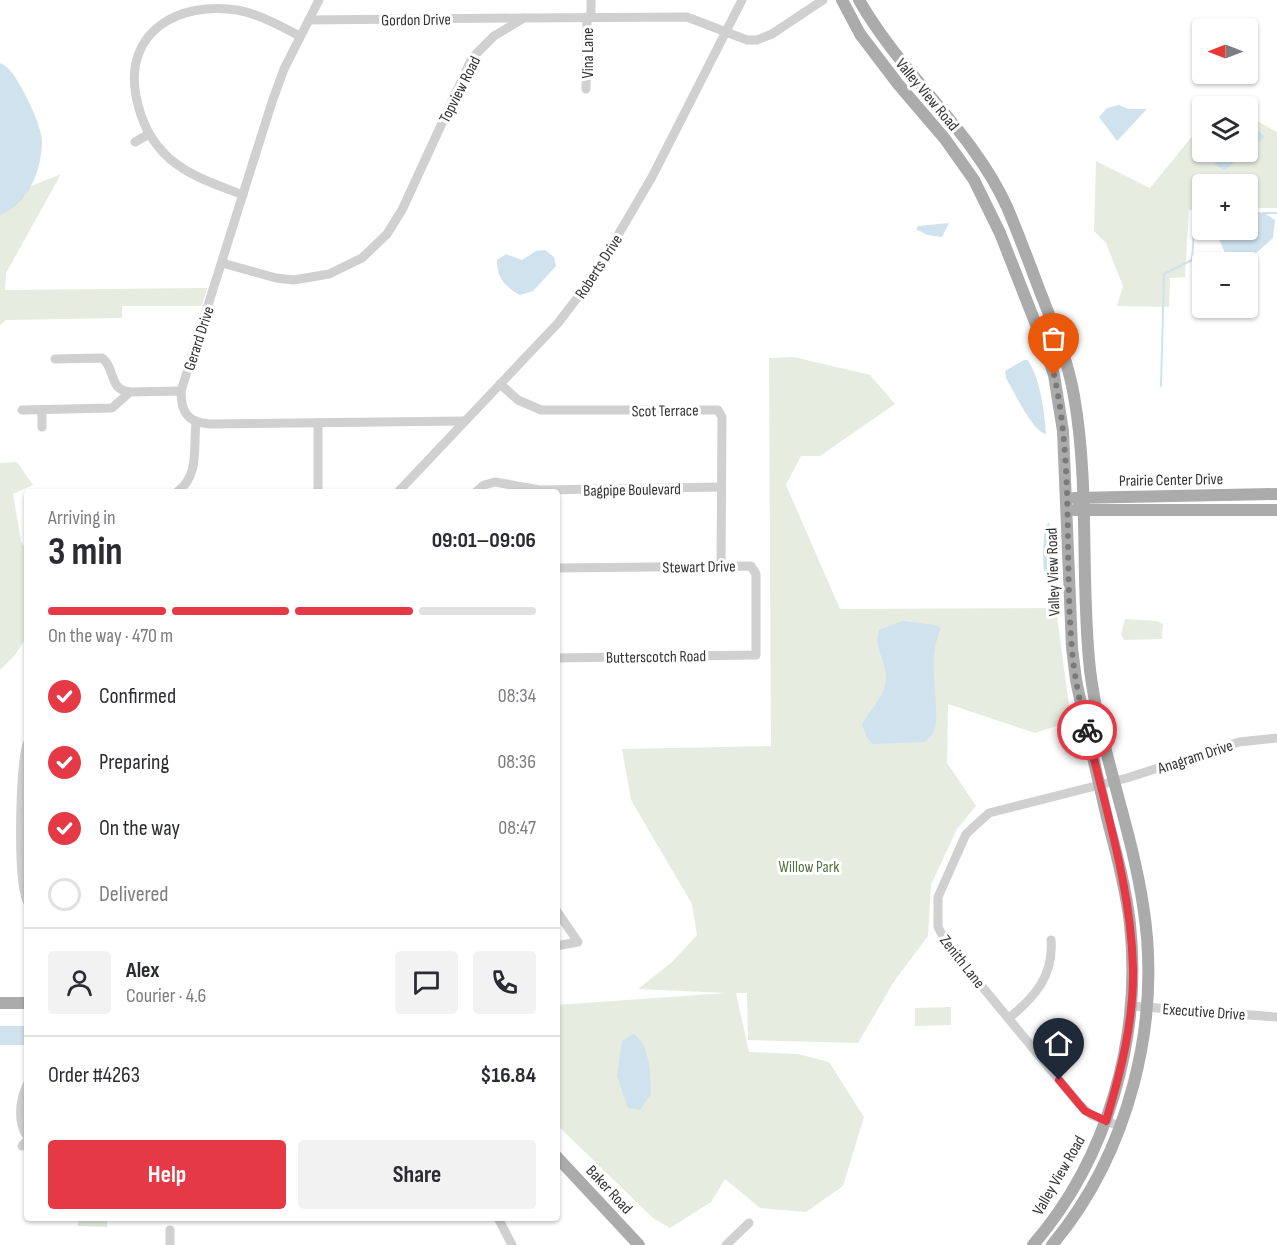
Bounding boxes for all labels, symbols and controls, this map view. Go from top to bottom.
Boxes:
street label: Gordon Drive [381,10,451,31]
north arrow [1192,18,1258,84]
map controls [1192,18,1258,318]
street label: Vina Lane [579,27,598,79]
street label: Topview Road [435,53,485,126]
street label: Valley View Road [891,55,963,135]
button: layers [1192,96,1258,162]
button: + [1192,174,1258,240]
street label: Roberts Drive [571,231,627,302]
button: − [1192,252,1258,318]
street label: Gerard Drive [180,304,219,373]
pin [1028,313,1079,375]
icon: bag [1037,322,1070,355]
street label: Scot Terrace [631,401,699,422]
street label: Prairie Center Drive [1119,470,1223,491]
street label: Bagpipe Boulevard [583,480,681,501]
text: Arriving in [48,506,116,530]
text: 09:01–09:06 [432,527,536,554]
street label: Valley View Road [1042,527,1065,617]
text: 3 min [48,529,123,576]
street label: Stewart Drive [662,557,736,578]
text: On the way · 470 m [48,624,173,648]
street label: Butterscotch Road [606,647,706,668]
icon: check [48,680,81,713]
text: Confirmed [99,683,176,710]
text: 08:34 [498,684,536,708]
courier [1057,700,1117,760]
icon: bike [1071,714,1104,747]
street label: Anagram Drive [1155,736,1235,779]
icon: check [48,746,81,779]
text: Preparing [99,749,169,776]
text: 08:36 [497,750,536,774]
icon: check [48,812,81,845]
text: On the way [99,815,180,842]
text: 08:47 [498,816,536,840]
park label: Willow Park [779,858,839,877]
text: Delivered [99,881,168,908]
street label: Zenith Lane [935,932,988,992]
button: person [48,951,111,1014]
button: chat [395,951,458,1014]
button: phone [473,951,536,1014]
text: Alex [126,957,159,984]
text: Courier · 4.6 [126,984,206,1008]
street label: Executive Drive [1162,1000,1246,1025]
pin [1033,1018,1084,1080]
icon: home [1042,1027,1075,1060]
text: Order #4263 [48,1062,140,1089]
text: $16.84 [480,1062,536,1089]
street label: Valley View Road [1029,1133,1090,1219]
button: Help [48,1140,286,1209]
button: Share [298,1140,536,1209]
street label: Baker Road [582,1162,636,1218]

